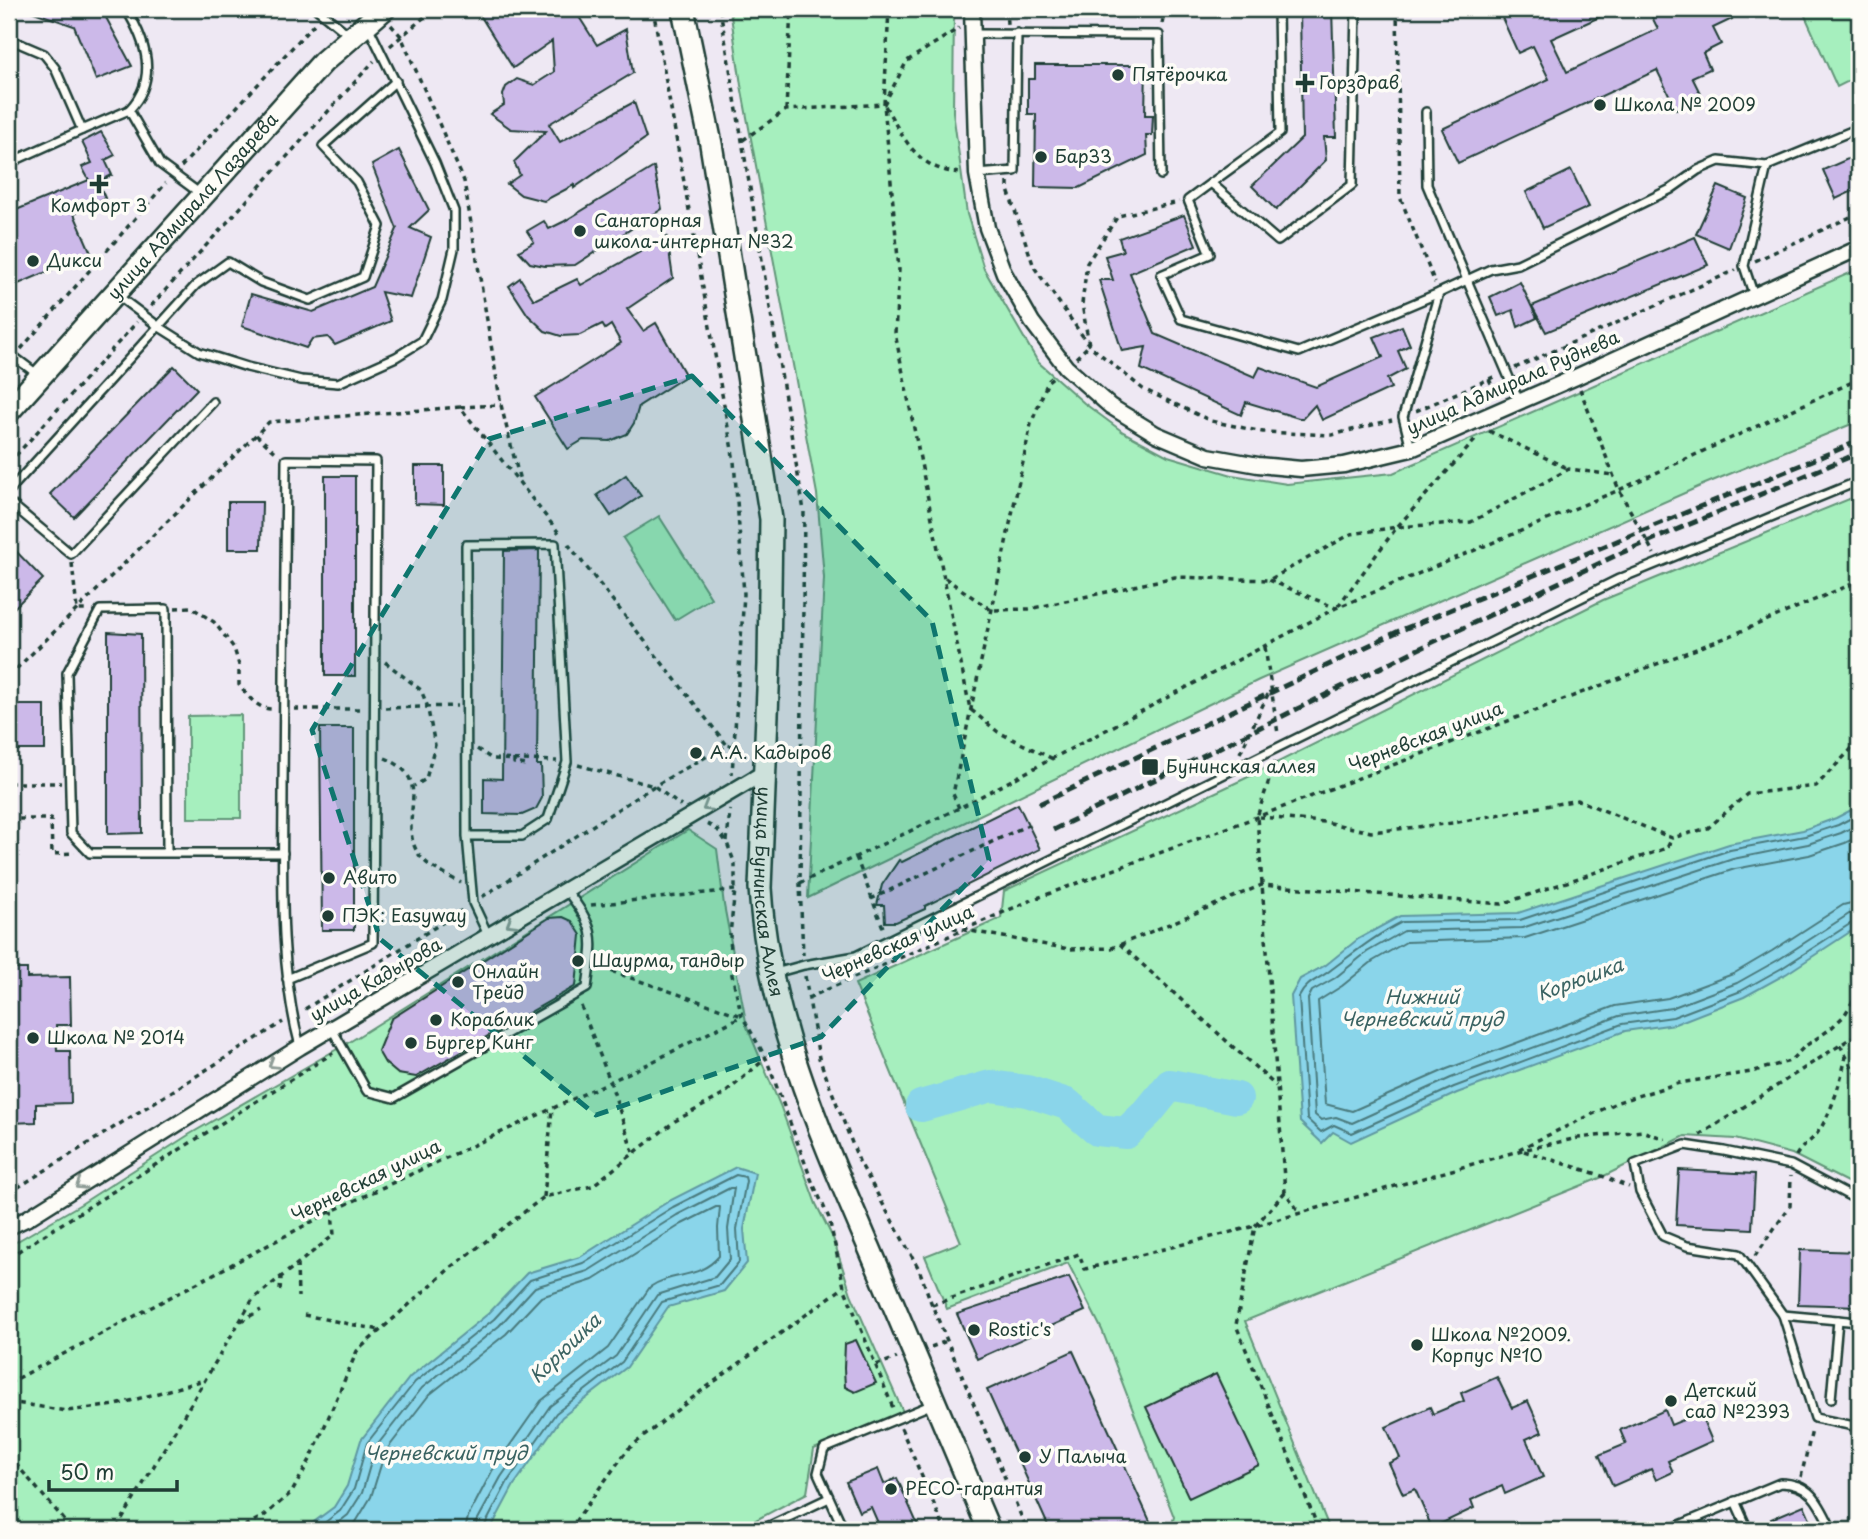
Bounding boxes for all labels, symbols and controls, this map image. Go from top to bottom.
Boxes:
place label: Пятёрочка [1132,60,1228,87]
marker: Пятёрочка [1110,67,1126,83]
place label: Горздрав [1319,68,1399,95]
marker: Горздрав [1297,75,1313,91]
place label: Школа № 2009 [1614,90,1756,117]
marker: Школа № 2009 [1592,97,1608,113]
street label: улица Адмирала Лазарева [100,106,284,305]
place label: Бар33 [1055,142,1112,169]
marker: Бар33 [1033,149,1049,165]
marker: Комфорт 3 [91,176,107,192]
place label: Комфорт 3 [51,191,147,218]
place label: Санаторная школа-интернат №32 [594,206,794,254]
marker: Санаторная школа-интернат №32 [572,223,588,239]
place label: Дикси [46,246,102,273]
marker: Дикси [25,253,41,269]
street label: улица Адмирала Руднева [1402,322,1624,441]
street label: Черневская улица [1344,693,1507,777]
place label: А.А. Кадыров [710,738,832,765]
marker: А.А. Кадыров [688,745,704,761]
place label: Бунинская аллея [1166,752,1316,779]
marker: Бунинская аллея [1140,757,1160,777]
street label: улица Бунинская Аллея [748,786,791,999]
one-way arrow [701,798,714,811]
place label: Авито [343,863,397,890]
marker: Авито [321,870,337,886]
street label: Черневская улица [817,897,978,988]
place label: ПЭК: Easyway [342,901,467,928]
marker: ПЭК: Easyway [320,908,336,924]
one-way arrow [505,914,518,927]
street label: улица Кадырова [304,930,447,1027]
place label: Шаурма, тандыр [592,946,745,973]
water label: Корюшка [1533,949,1628,1007]
marker: Шаурма, тандыр [570,953,586,969]
place label: Онлайн Трейд [472,957,539,1005]
marker: Онлайн Трейд [450,974,466,990]
water label: Нижний Черневский пруд [1341,982,1505,1032]
place label: Кораблик [450,1005,535,1032]
marker: Кораблик [428,1012,444,1028]
place label: Школа № 2014 [47,1023,185,1050]
place label: Бургер Кинг [425,1028,534,1055]
marker: Школа № 2014 [25,1030,41,1046]
marker: Бургер Кинг [403,1035,419,1051]
one-way arrow [268,1055,281,1068]
street label: Черневская улица [286,1131,445,1228]
one-way arrow [75,1176,88,1189]
water label: Корюшка [522,1305,607,1389]
place label: Rostic's [988,1315,1051,1342]
place label: Школа №2009. Корпус №10 [1431,1320,1571,1368]
marker: Rostic's [966,1322,982,1338]
marker: Школа №2009. Корпус №10 [1409,1337,1425,1353]
place label: Детский сад №2393 [1684,1376,1790,1424]
marker: Детский сад №2393 [1663,1393,1679,1409]
water label: Черневский пруд [365,1438,529,1466]
place label: У Палыча [1039,1442,1127,1469]
scale bar [49,1448,177,1492]
marker: У Палыча [1017,1449,1033,1465]
text: 50 m [60,1455,114,1487]
place label: РЕСО-гарантия [905,1474,1044,1501]
marker: РЕСО-гарантия [883,1481,899,1497]

